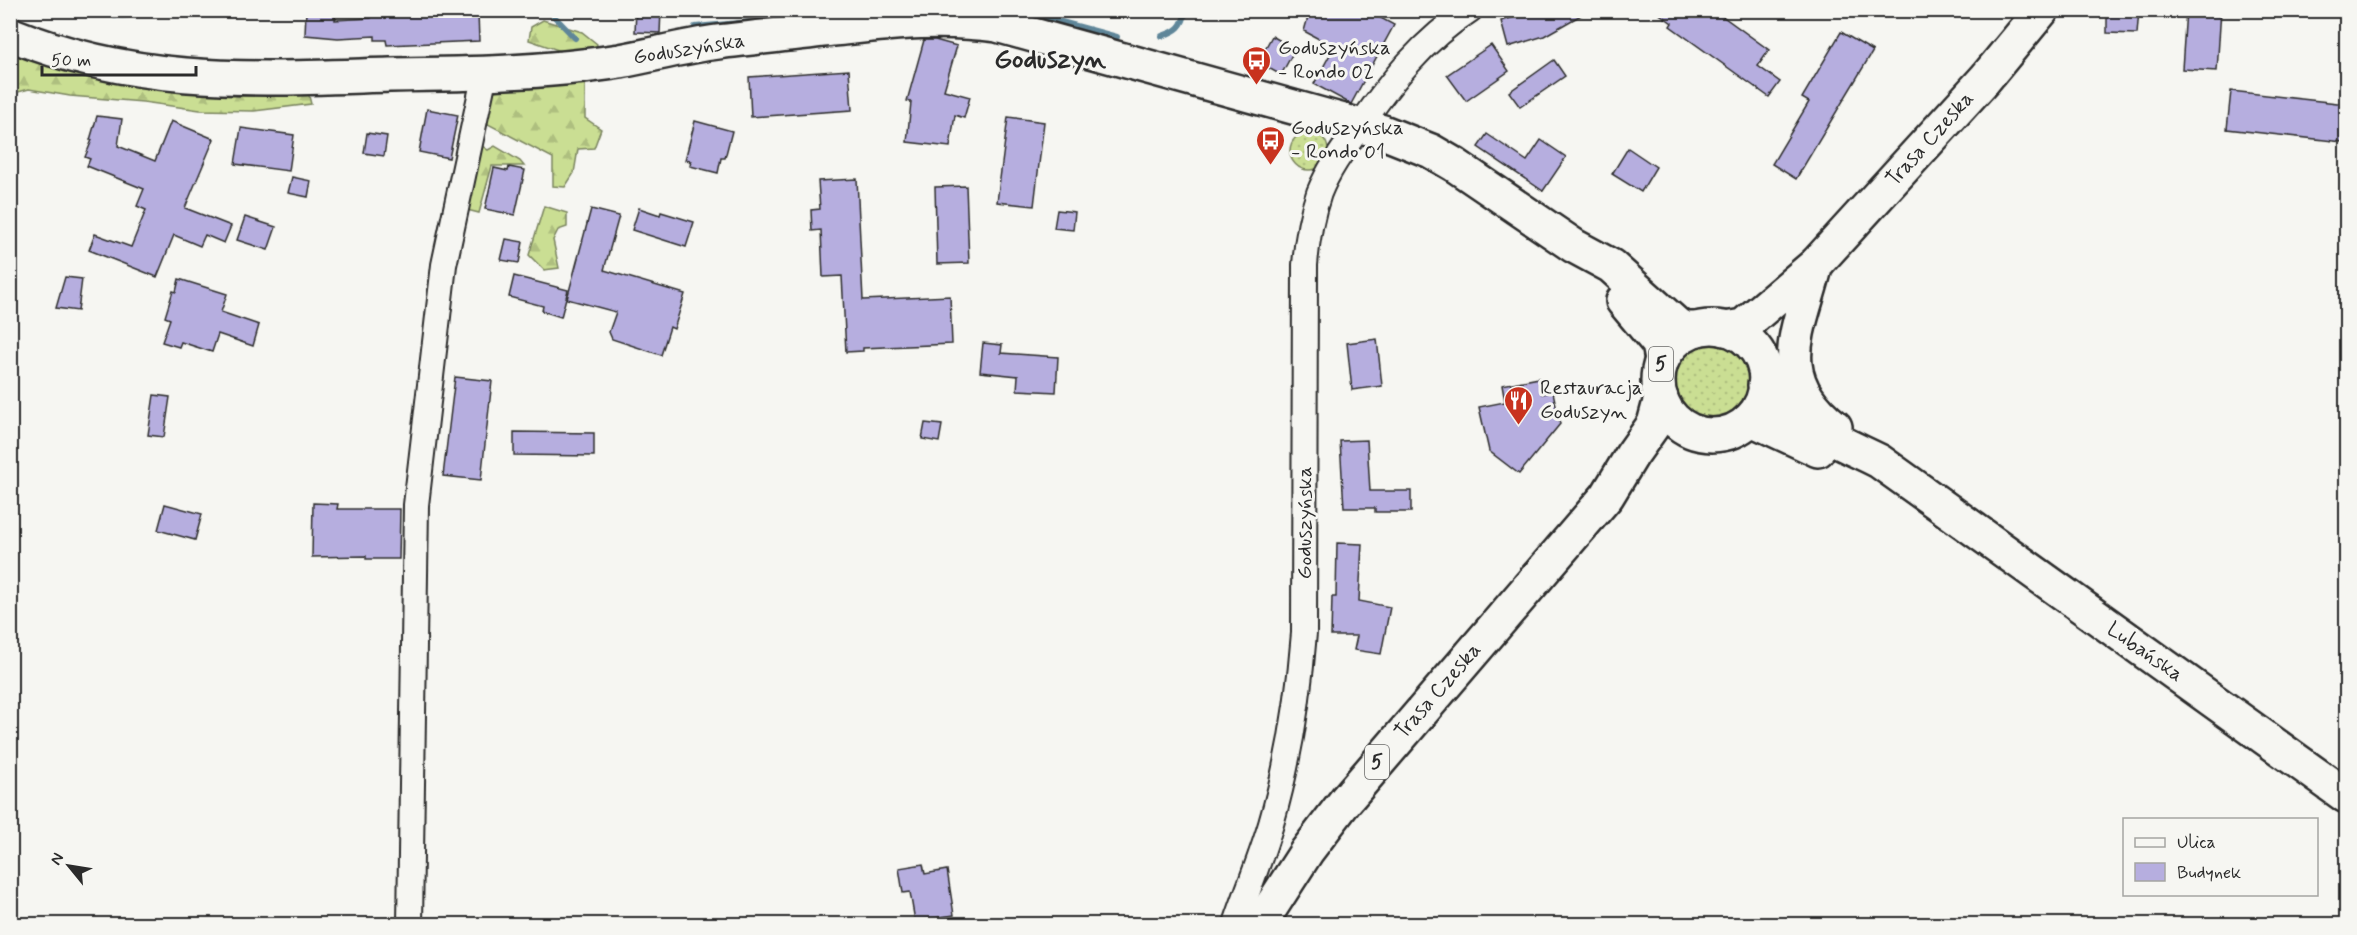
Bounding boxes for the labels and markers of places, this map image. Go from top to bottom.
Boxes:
place label: Goduszyńska - Rondo 02 [1278,34,1391,86]
bus stop icon: Goduszyńska - Rondo 02 [1241,44,1273,86]
place label: Goduszyńska - Rondo 01 [1291,114,1404,166]
bus stop icon: Goduszyńska - Rondo 01 [1254,124,1286,166]
place label: Restauracja Goduszyn [1540,374,1643,426]
restaurant icon: Restauracja Goduszyn [1503,384,1535,426]

